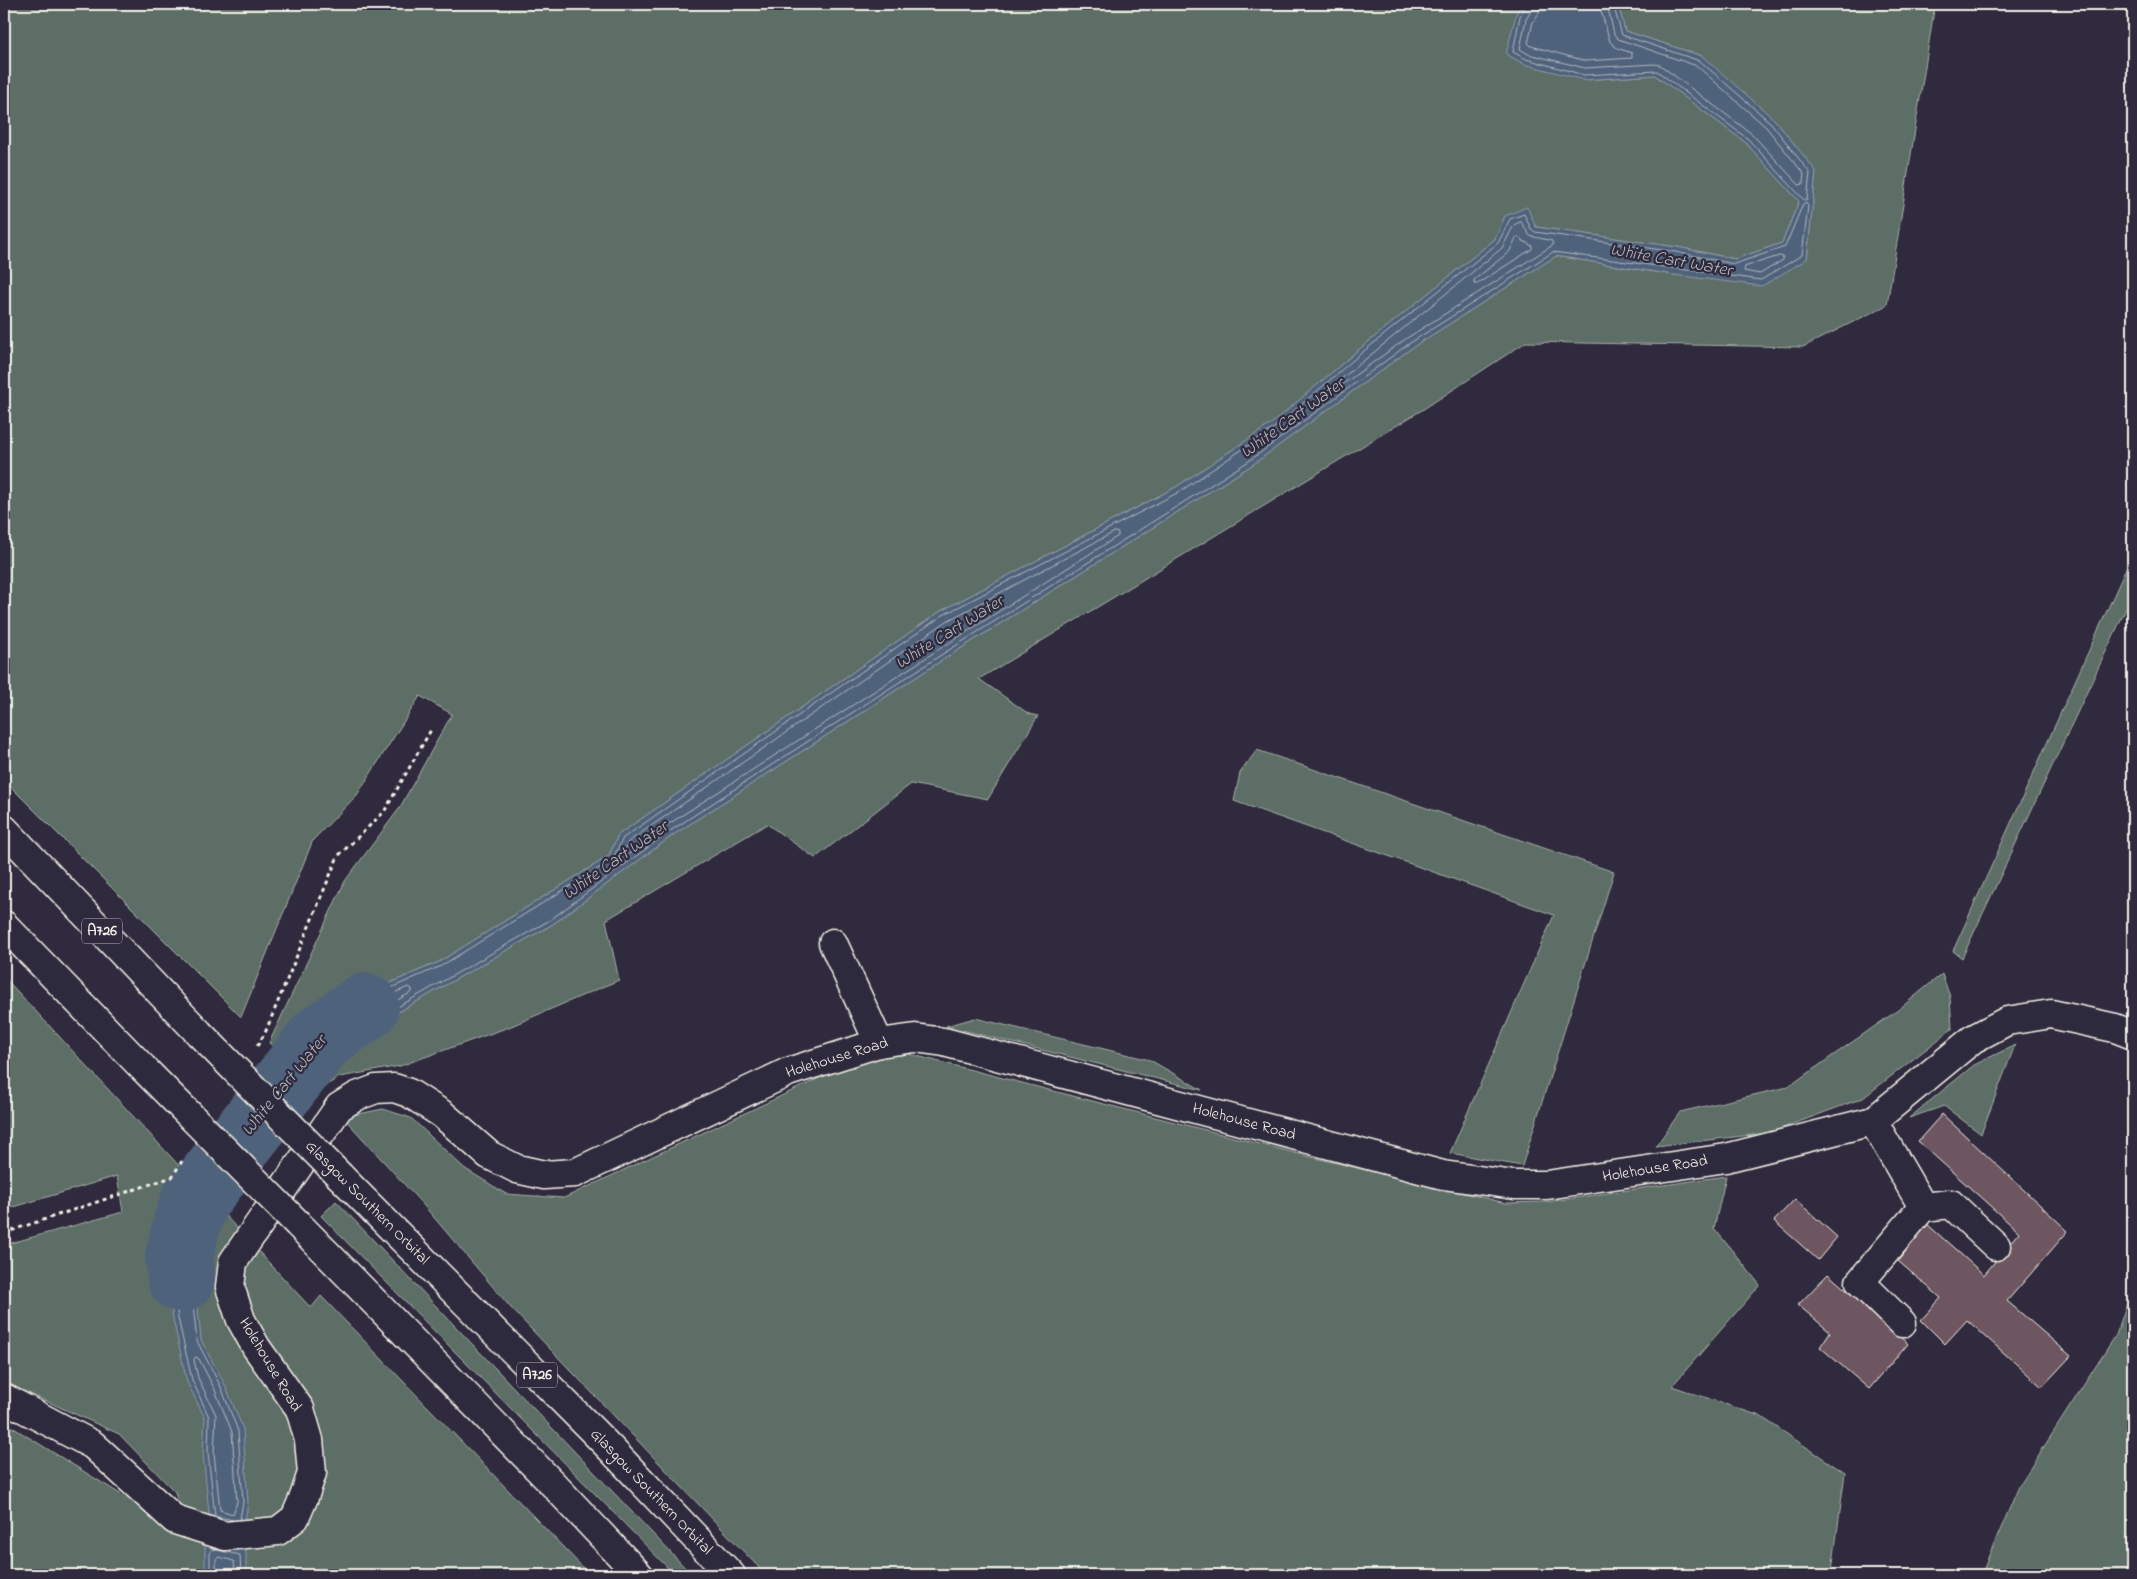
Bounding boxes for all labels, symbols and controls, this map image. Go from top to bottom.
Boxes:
water label: White Cart Water [1608,237,1736,285]
water label: White Cart Water [1235,371,1353,466]
water label: White Cart Water [891,588,1011,677]
water label: White Cart Water [558,814,676,907]
road number: A726 [82,918,122,944]
water label: White Cart Water [236,1028,335,1142]
street label: Holehouse Road [783,1031,891,1085]
street label: Holehouse Road [1190,1097,1298,1147]
street label: Glasgow Southern Orbital [299,1135,435,1271]
street label: Holehouse Road [1601,1149,1709,1189]
street label: Holehouse Road [232,1313,308,1417]
road number: A726 [517,1362,557,1388]
street label: Glasgow Southern Orbital [584,1423,718,1561]

